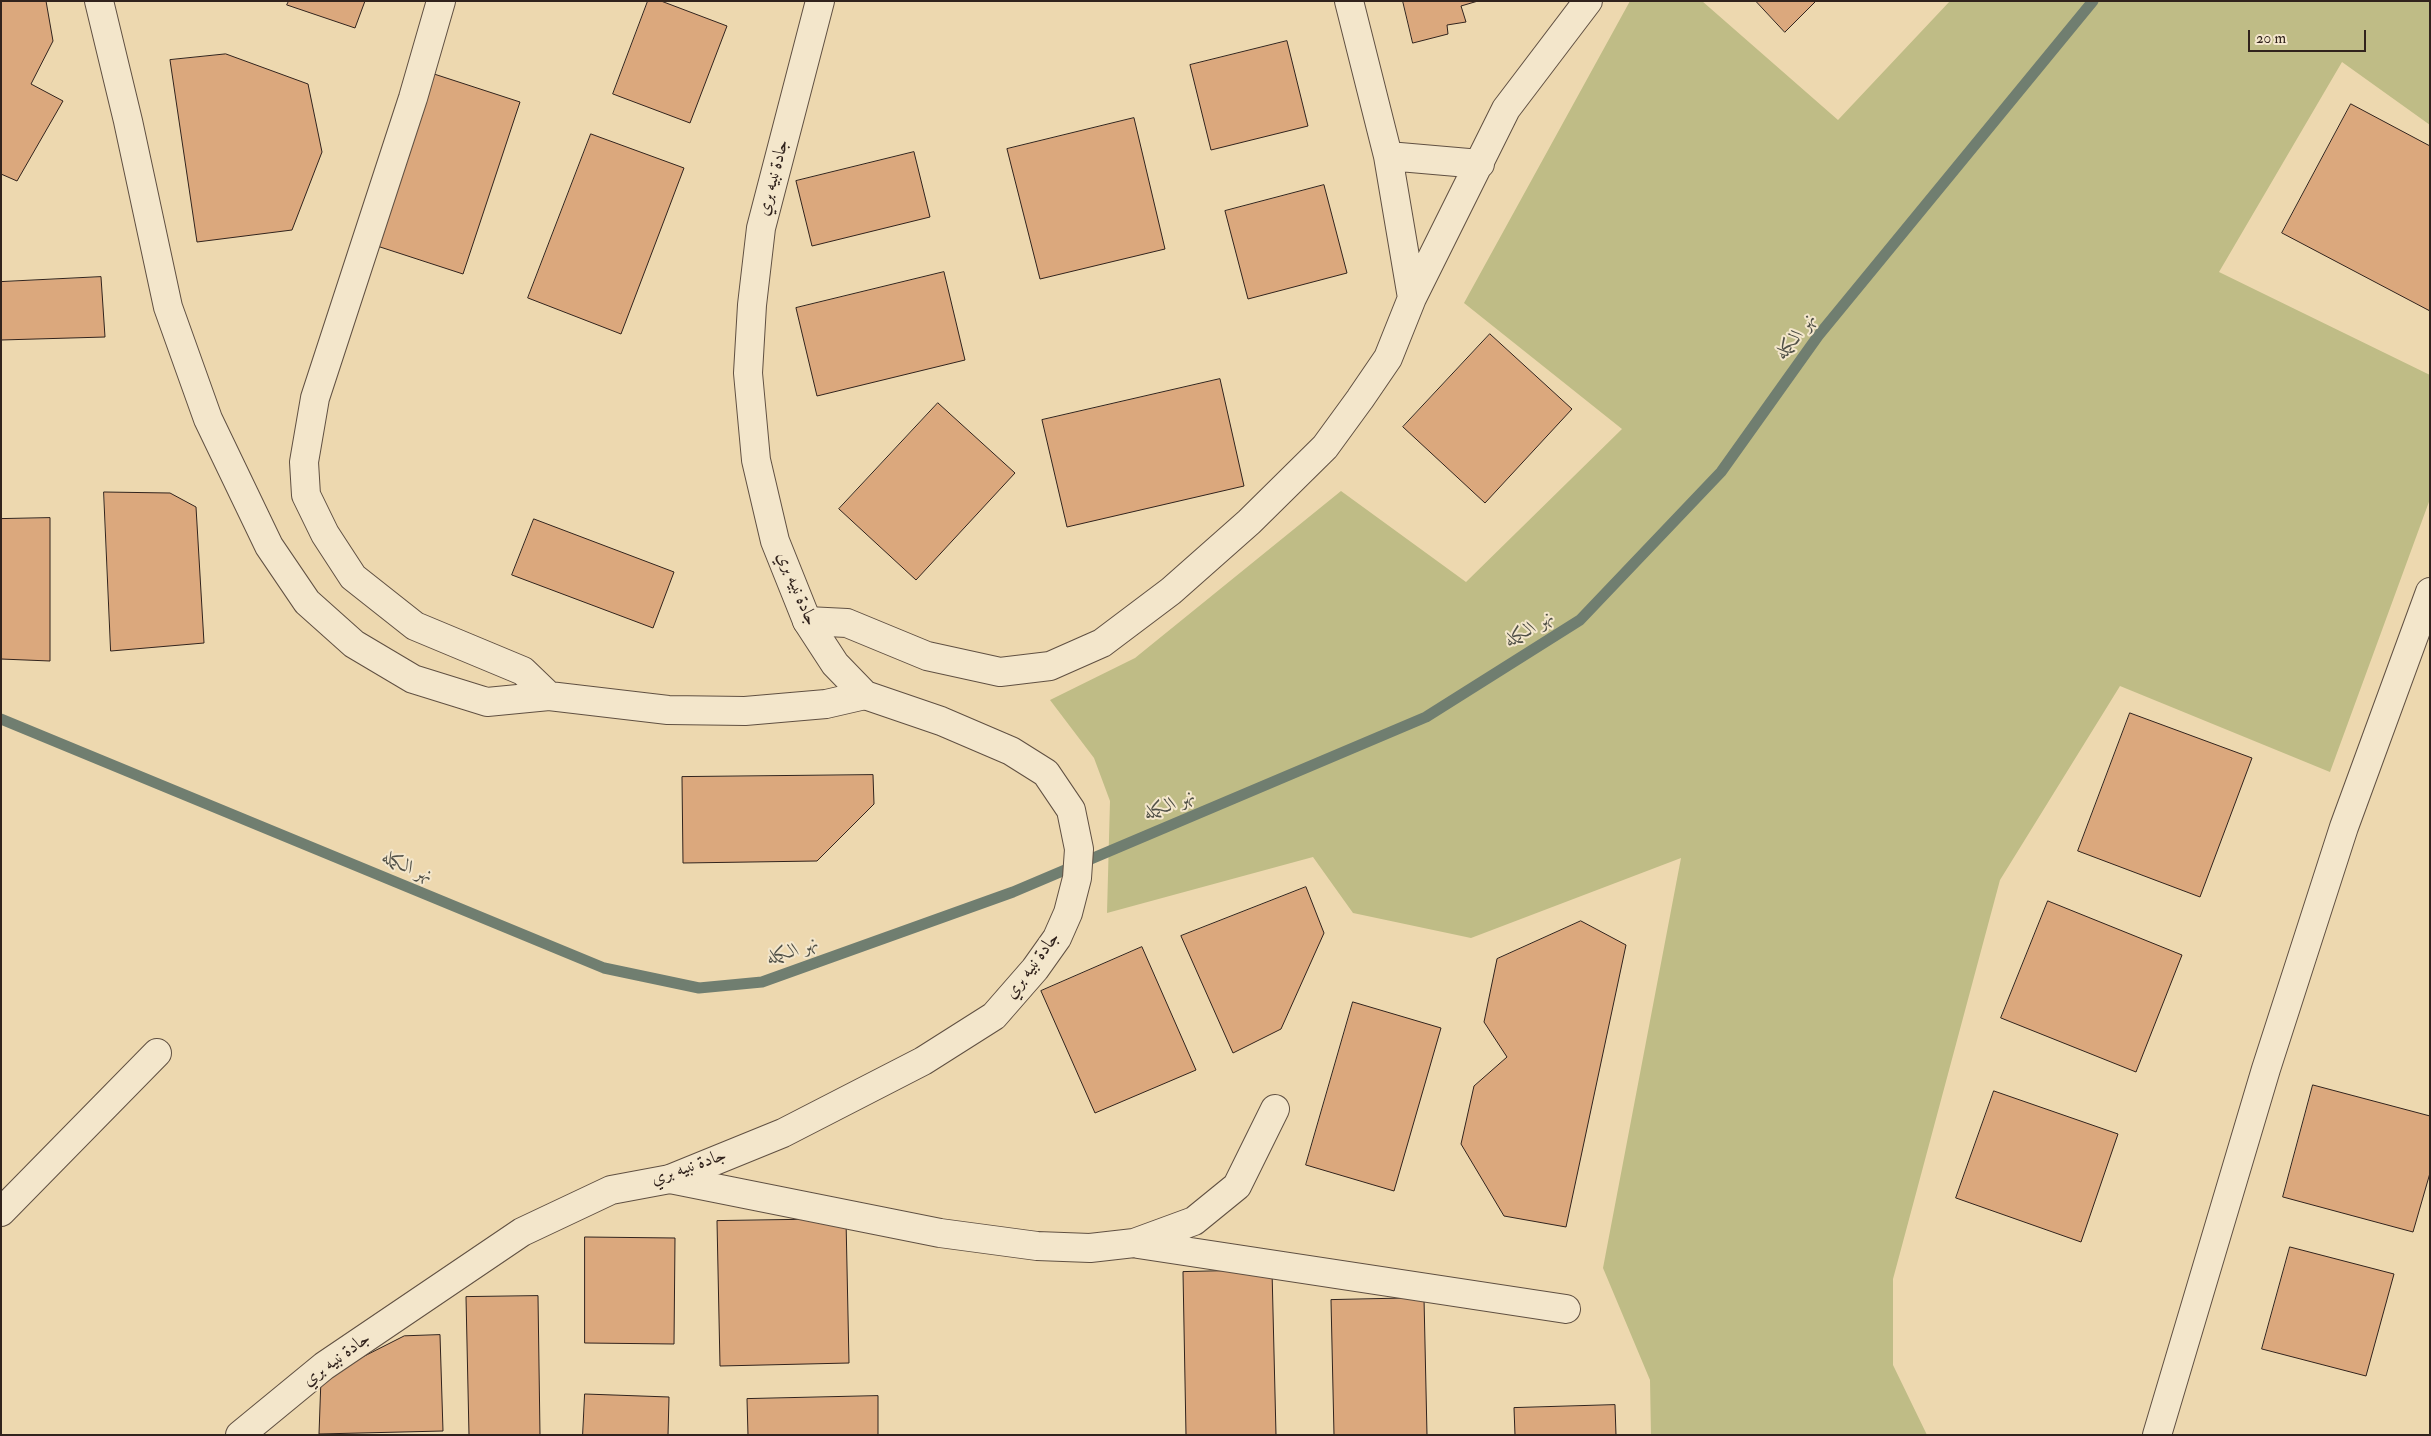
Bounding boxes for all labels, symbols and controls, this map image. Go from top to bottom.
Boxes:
scale bar [2251,20,2368,52]
text: 20 m [2256,29,2286,48]
street label: جادة نبيه بري [753,137,795,219]
water label: نهر الكمله [1772,309,1822,365]
street label: جادة نبيه بري [771,549,821,629]
water label: نهر الكمله [1501,606,1559,654]
water label: نهر الكمله [1141,785,1199,827]
water label: نهر الكمله [378,847,436,889]
street label: جادة نبيه بري [1001,928,1065,1004]
water label: نهر الكمله [764,932,822,972]
street label: جادة نبيه بري [648,1145,730,1191]
street label: جادة نبيه بري [299,1328,375,1392]

